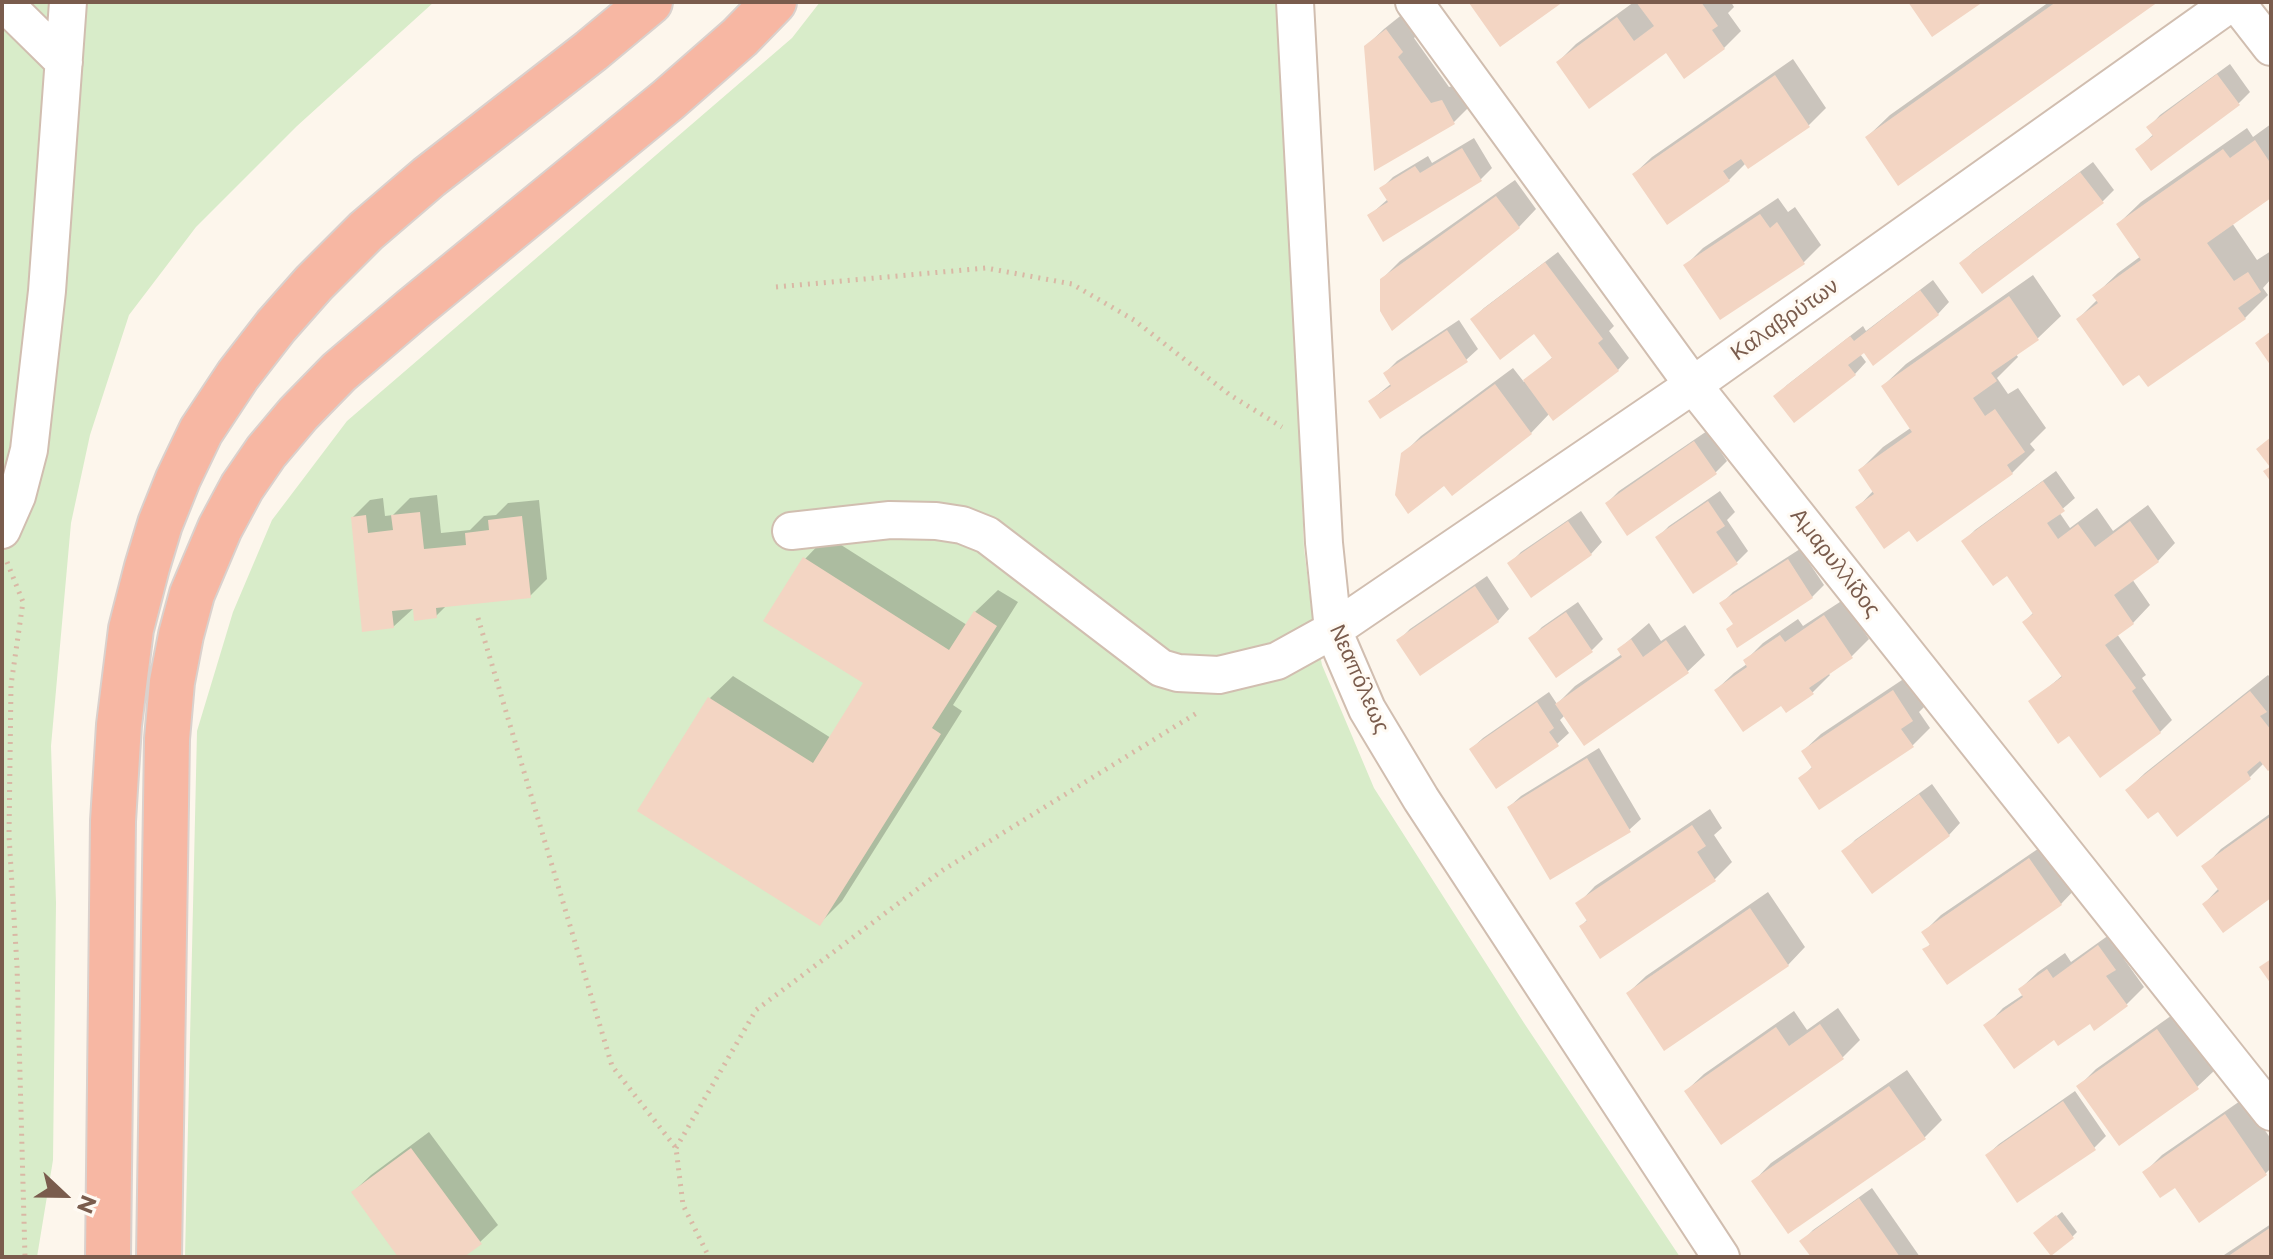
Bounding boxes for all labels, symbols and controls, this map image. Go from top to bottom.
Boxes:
street label: Καλαβρύτων [1726,273,1844,367]
street label: Αμαρυλλίδος [1784,503,1886,623]
street label: Νεαπόλεως [1323,621,1395,737]
north arrow [24,1155,104,1235]
text: N [71,1191,103,1217]

